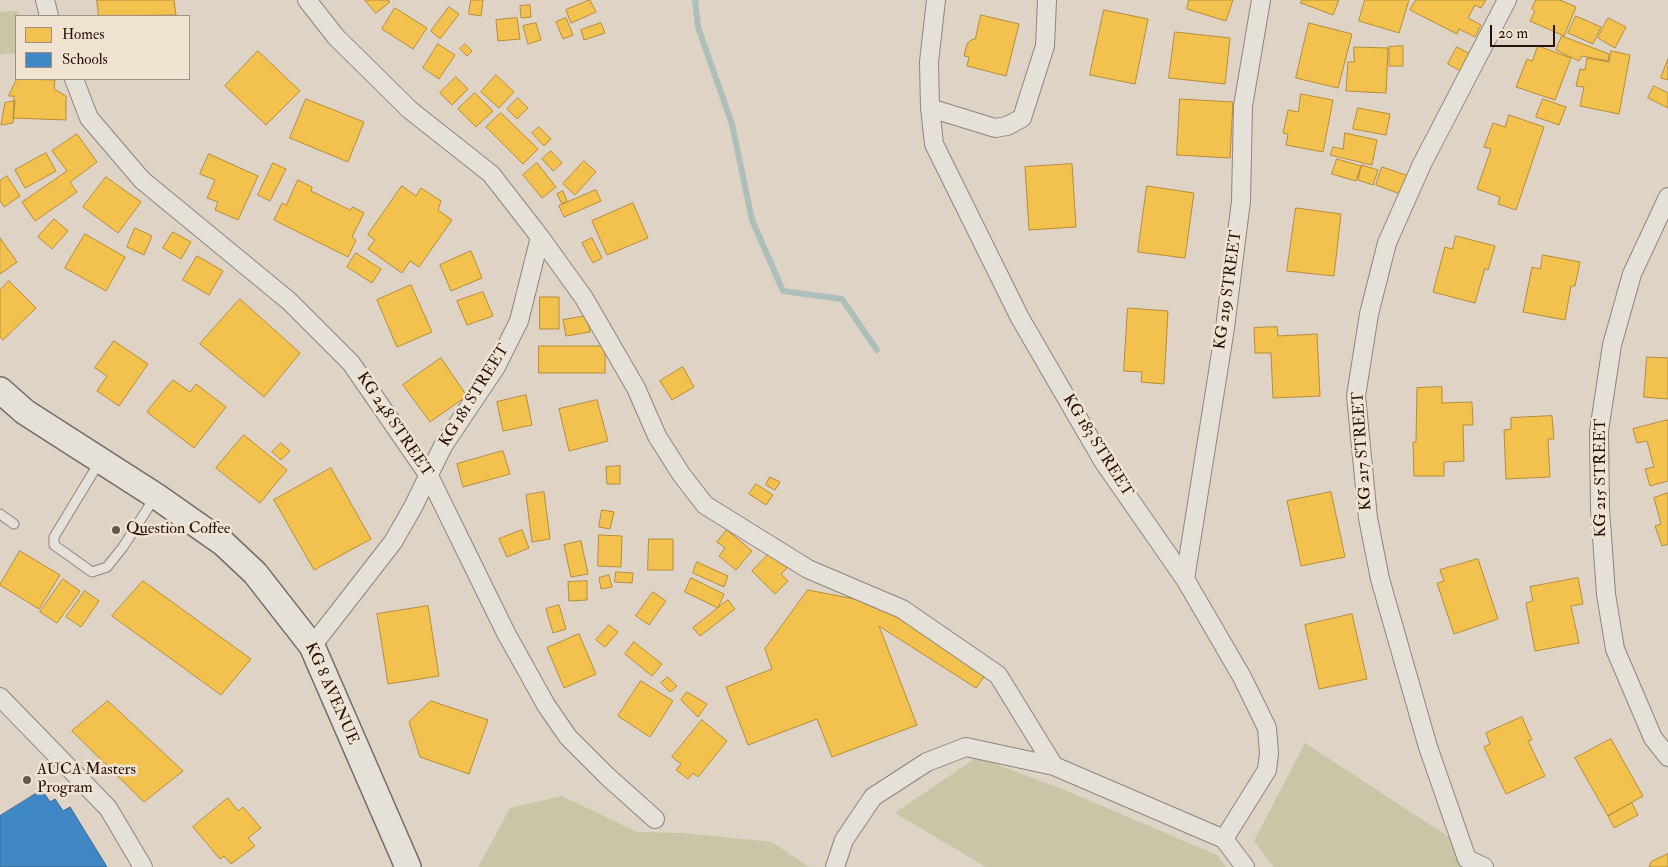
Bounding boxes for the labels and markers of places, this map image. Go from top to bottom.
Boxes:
place label: Question Coffee [126,520,231,540]
marker: Question Coffee [110,524,122,536]
place label: AUCA Masters Program [37,761,136,799]
marker: AUCA Masters Program [21,774,33,786]

